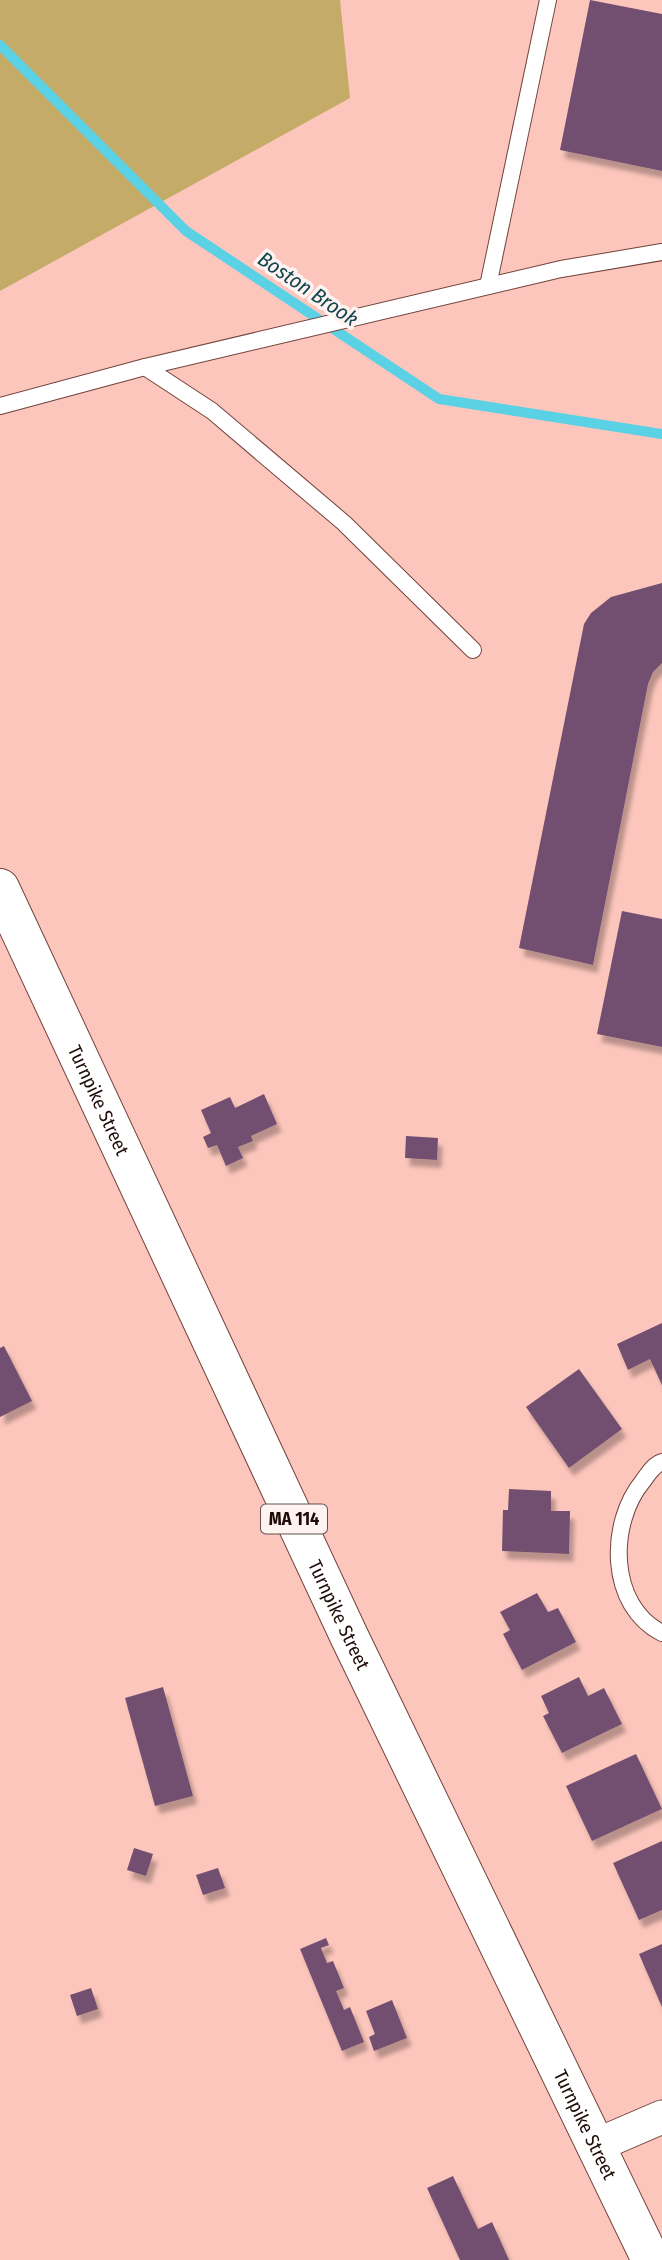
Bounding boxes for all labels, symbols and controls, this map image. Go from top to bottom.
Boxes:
water label: Boston Brook [253,246,363,332]
street label: Turnpike Street [63,1041,135,1159]
road number: MA 114 [261,1504,327,1534]
street label: Turnpike Street [304,1556,375,1674]
street label: Turnpike Street [549,2066,622,2184]

